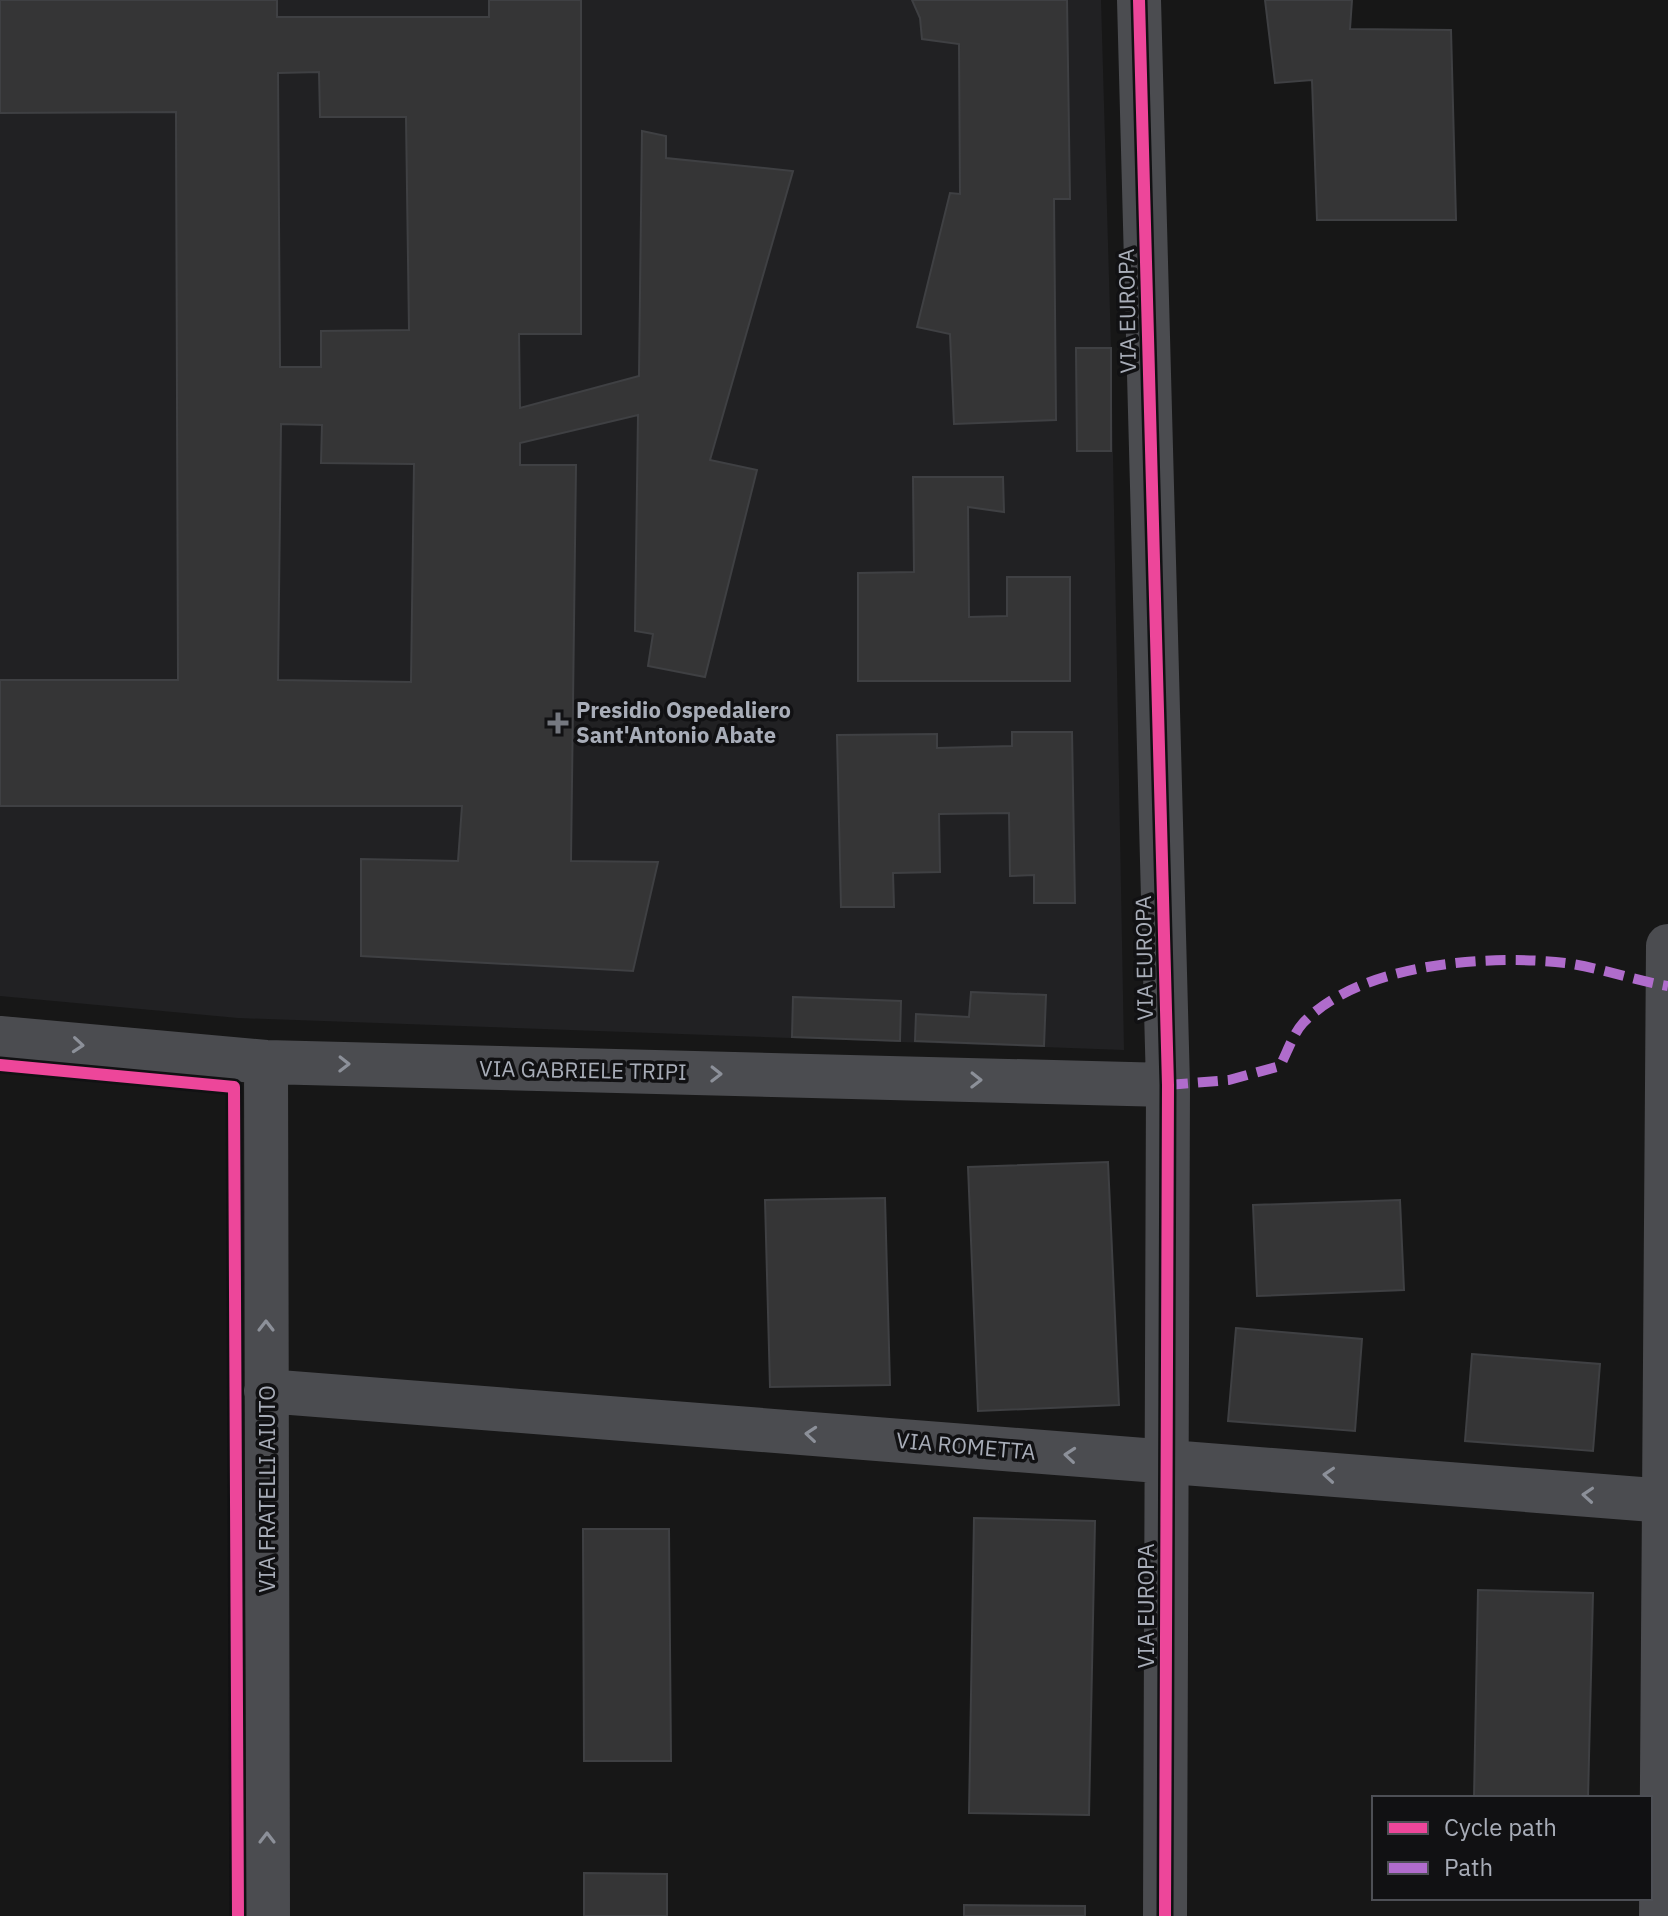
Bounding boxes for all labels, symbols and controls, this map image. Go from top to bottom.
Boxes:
street label: VIA EUROPA [1111,248,1142,374]
place label: Presidio Ospedaliero Sant'Antonio Abate [576,695,791,749]
marker: Presidio Ospedaliero Sant'Antonio Abate [547,712,569,734]
street label: VIA EUROPA [1128,895,1159,1021]
one-way arrow [72,1036,85,1053]
street label: VIA GABRIELE TRIPI [479,1053,687,1086]
one-way arrow [338,1056,351,1073]
one-way arrow [710,1065,723,1082]
one-way arrow [970,1071,983,1089]
one-way arrow [257,1319,275,1332]
street label: VIA FRATELLI AIUTO [252,1385,281,1593]
street label: VIA ROMETTA [895,1425,1037,1466]
one-way arrow [804,1426,817,1443]
one-way arrow [1063,1446,1076,1463]
one-way arrow [1322,1467,1335,1484]
one-way arrow [1581,1487,1594,1504]
street label: VIA EUROPA [1131,1543,1160,1669]
legend [1372,1796,1652,1900]
text: Cycle path [1444,1811,1557,1843]
one-way arrow [258,1831,276,1844]
text: Path [1444,1851,1493,1883]

